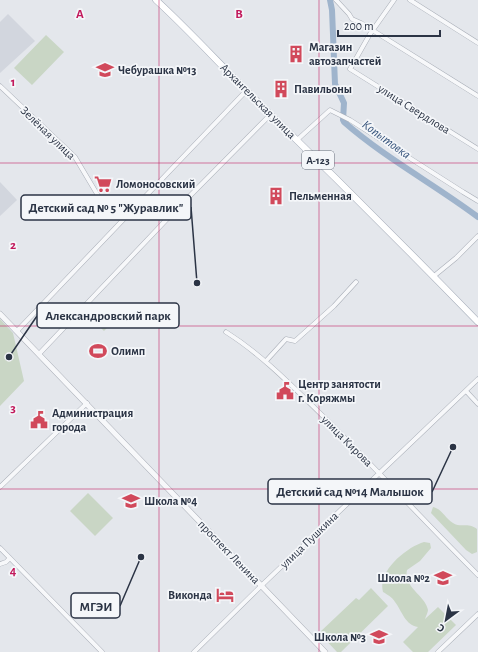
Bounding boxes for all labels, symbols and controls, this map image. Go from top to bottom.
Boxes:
text: A [76,8,84,21]
text: B [235,8,243,21]
scale bar [338,12,440,38]
text: 200 m [344,20,374,32]
place label: Магазин автозапчастей [309,41,381,67]
building icon: Магазин автозапчастей [286,44,306,64]
school or university icon: Чебурашка №13 [95,60,115,80]
street label: Архангельская улица [217,61,298,142]
place label: Чебурашка №13 [118,64,196,77]
text: 1 [11,76,15,89]
building icon: Павильоны [271,79,291,99]
street label: улица Свердлова [374,82,453,137]
place label: Павильоны [294,83,352,95]
street label: Зелёная улица [18,104,78,163]
water label: Копытовка [359,118,413,162]
road number: А-123 [302,151,334,169]
supermarket icon: Ломоносовский [93,174,113,194]
place label: Ломоносовский [116,178,195,190]
building icon: Пельменная [266,186,286,206]
place label: Пельменная [289,190,352,202]
callout: Детский сад № 5 "Журавлик" [21,195,191,220]
text: Детский сад № 5 "Журавлик" [29,202,184,215]
text: 2 [10,239,16,252]
callout: Александровский парк [37,303,179,328]
text: Александровский парк [45,310,171,323]
sports icon: Олимп [88,341,108,361]
place label: Олимп [111,345,145,357]
place label: Центр занятости г. Коряжмы [298,378,381,404]
public building icon: Центр занятости г. Коряжмы [275,381,295,401]
text: 3 [10,402,16,415]
place label: Администрация города [52,407,133,433]
public building icon: Администрация города [29,410,49,430]
street label: улица Кирова [318,412,375,470]
callout: Детский сад №14 Малышок [268,479,432,504]
text: Детский сад №14 Малышок [276,486,424,499]
school or university icon: Школа №4 [121,491,141,511]
place label: Школа №4 [144,495,197,507]
street label: улица Пушкина [277,509,341,572]
street label: проспект Ленина [196,518,263,587]
text: 4 [10,565,17,578]
school or university icon: Школа №2 [433,568,453,588]
place label: Школа №2 [377,572,430,584]
hotel icon: Виконда [215,585,235,605]
place label: Виконда [168,589,212,601]
callout: МГЭИ [71,593,120,618]
north arrow [426,600,466,640]
text: МГЭИ [79,601,113,614]
text: С [435,622,446,634]
school or university icon: Школа №3 [369,627,389,647]
place label: Школа №3 [314,631,366,643]

